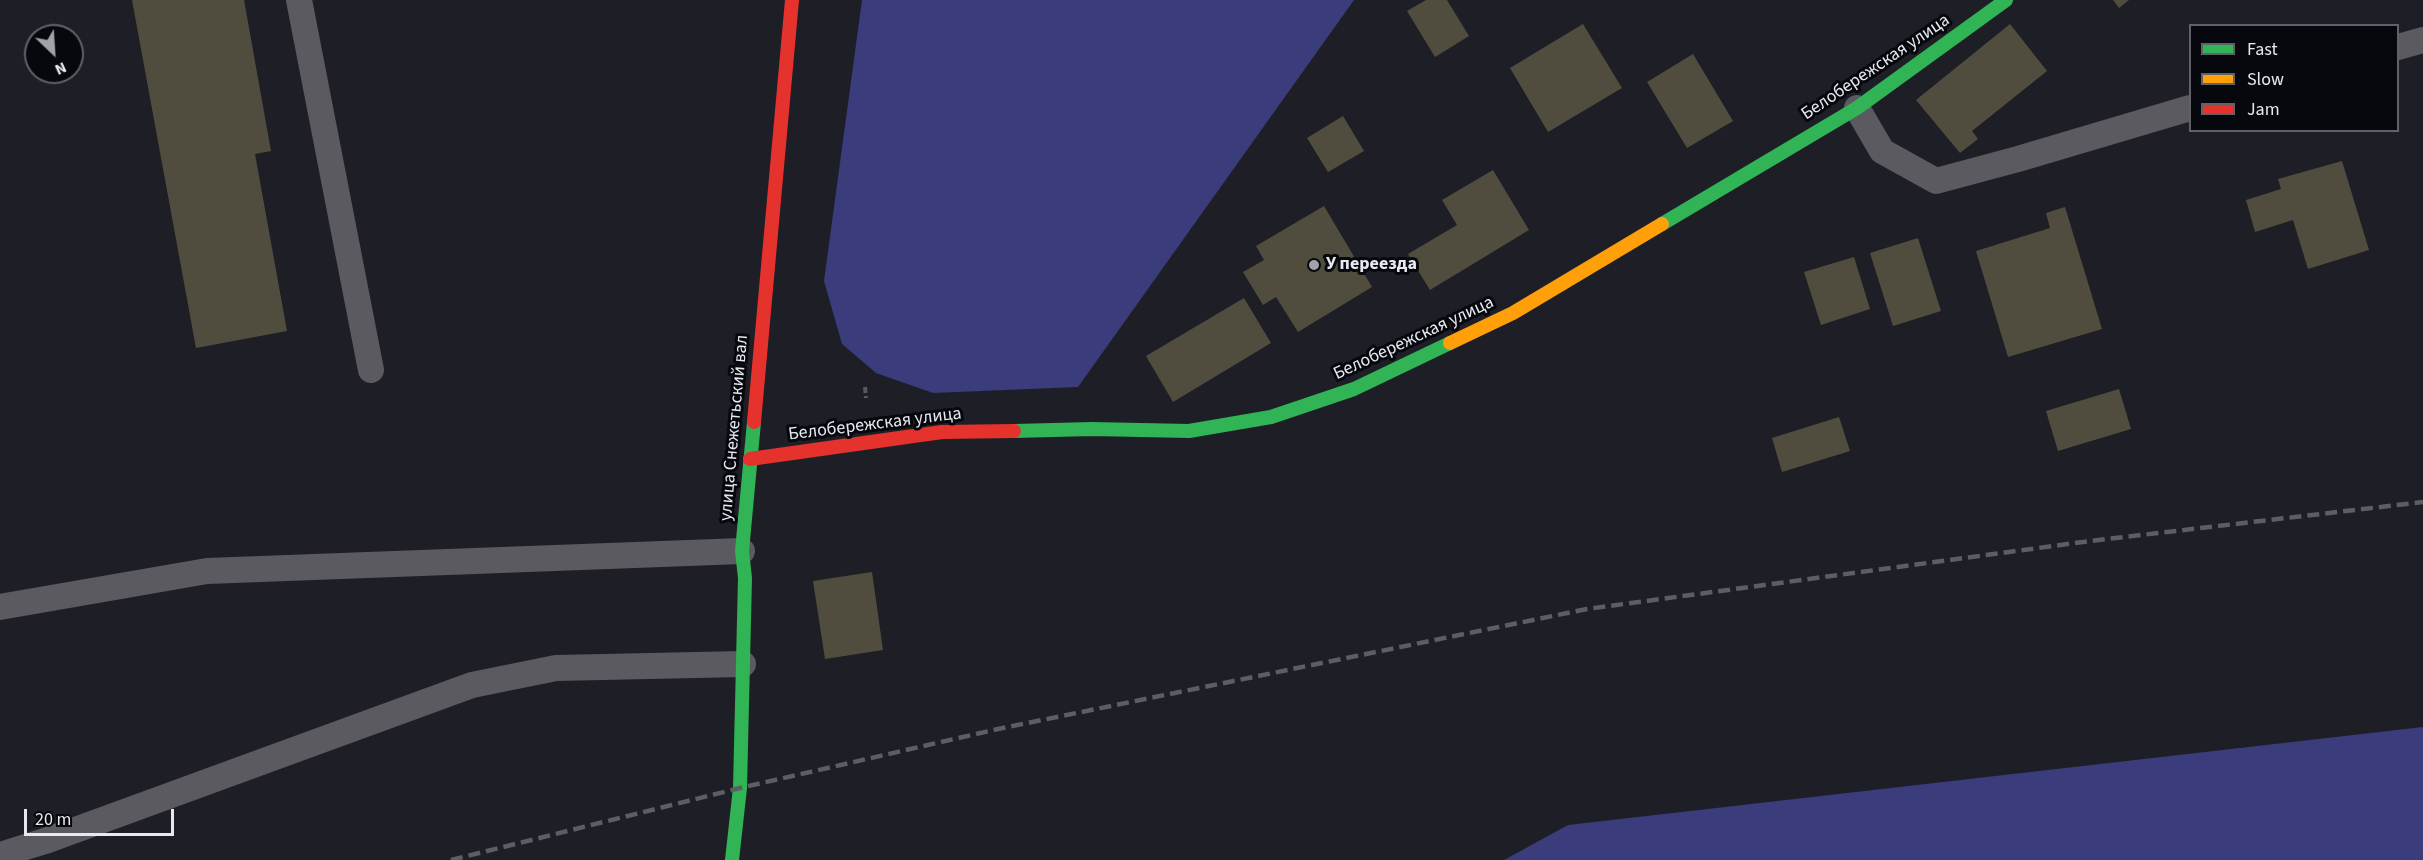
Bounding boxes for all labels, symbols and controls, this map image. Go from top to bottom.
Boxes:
street label: Белобережская улица [1798,10,1954,126]
north arrow [24,24,84,84]
legend [2189,24,2399,132]
text: Fast [2247,37,2278,62]
text: N [51,56,70,81]
text: Slow [2247,67,2284,92]
text: Jam [2247,97,2280,122]
place label: У переезда [1326,254,1417,276]
marker: У переезда [1307,258,1321,272]
street label: Белобережская улица [1330,292,1498,386]
street label: улица Снежетьский вал [716,334,754,522]
street label: Белобережская улица [787,404,963,446]
scale bar [27,797,177,835]
text: 20 m [35,807,71,832]

